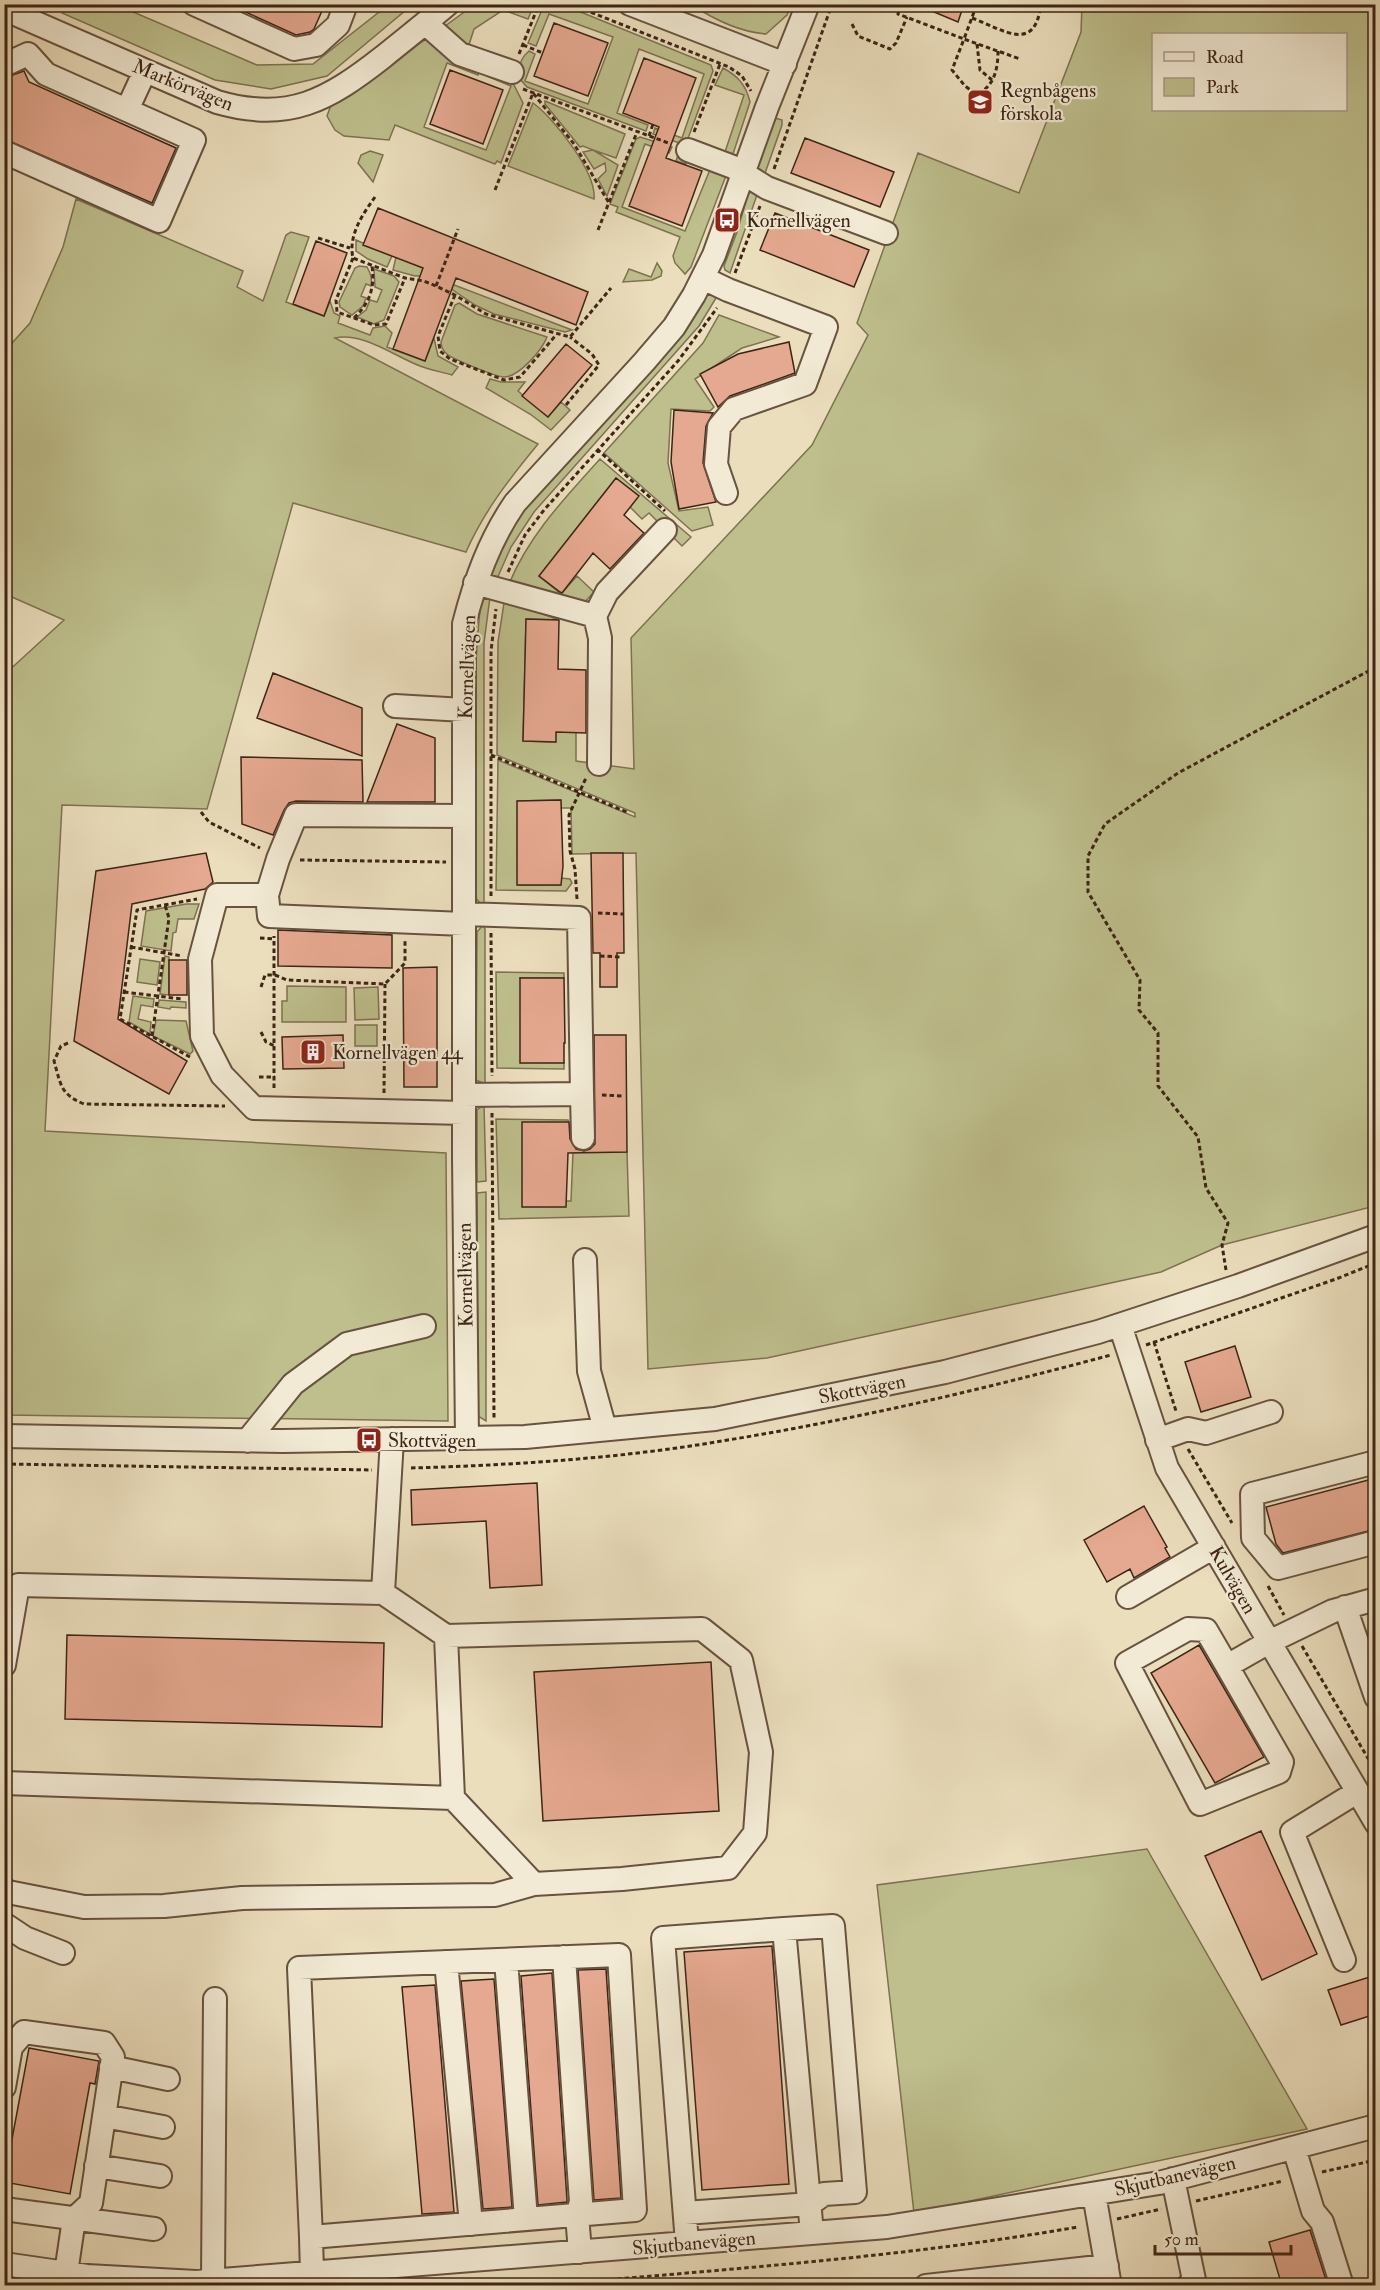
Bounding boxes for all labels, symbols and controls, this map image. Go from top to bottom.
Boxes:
legend [1152,33,1347,111]
text: Road [1206,46,1244,69]
street label: Markörvägen [129,53,237,117]
text: Park [1206,76,1239,99]
place label: Regnbågens förskola [1000,78,1096,126]
school or university icon: Regnbågens förskola [965,87,995,117]
bus stop icon: Kornellvägen [712,205,742,235]
place label: Kornellvägen [746,208,851,233]
street label: Kornellvägen [453,614,481,720]
building icon: Kornellvägen 44 [298,1037,328,1067]
place label: Kornellvägen 44 [332,1040,464,1065]
street label: Kornellvägen [452,1222,478,1328]
street label: Skottvägen [816,1368,908,1410]
bus stop icon: Skottvägen [354,1425,384,1455]
place label: Skottvägen [388,1428,476,1453]
street label: Kulvägen [1204,1542,1262,1618]
street label: Skjutbanevägen [1112,2150,1238,2202]
scale bar [1155,2218,1292,2256]
street label: Skjutbanevägen [631,2225,757,2261]
text: 50 m [1164,2228,1199,2251]

